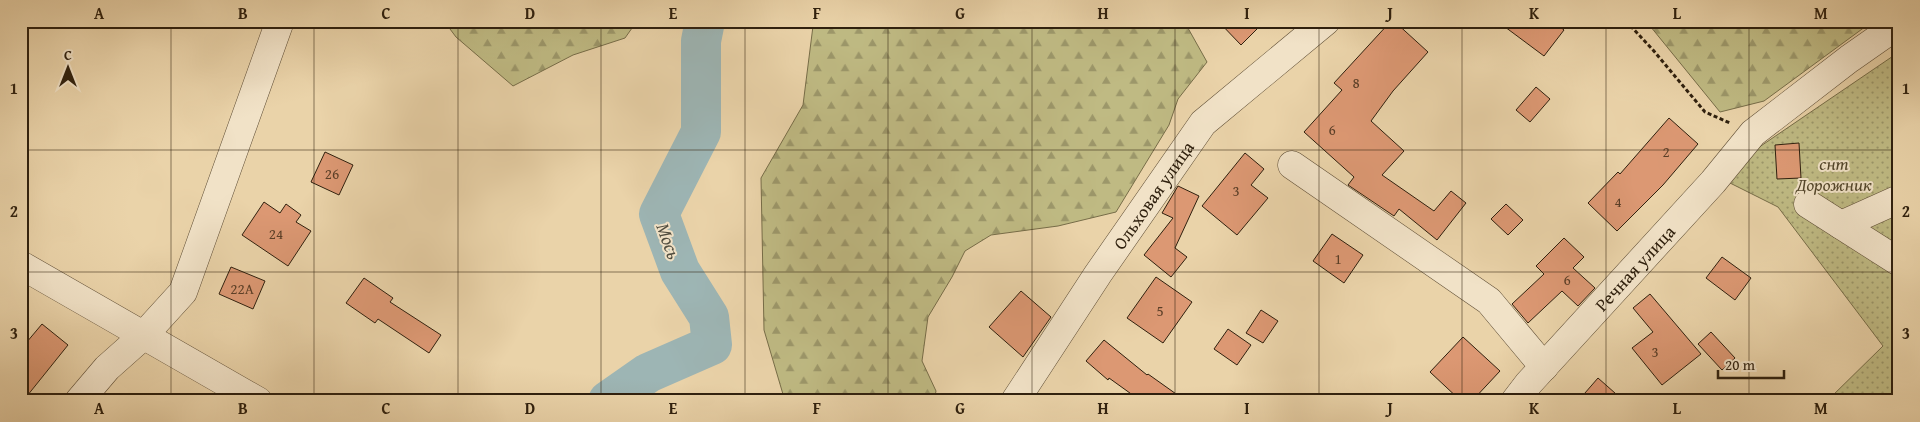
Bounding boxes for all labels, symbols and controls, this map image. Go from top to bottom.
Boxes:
text: A [94,1,105,25]
text: B [238,1,248,25]
text: C [381,1,391,25]
text: D [525,1,535,25]
text: E [669,1,678,25]
text: F [813,1,821,25]
text: G [955,1,965,25]
text: H [1097,1,1109,25]
text: I [1244,1,1250,25]
text: J [1384,1,1393,25]
text: K [1529,1,1540,25]
text: L [1673,1,1682,25]
text: M [1814,1,1828,25]
north arrow [42,42,92,92]
text: С [64,45,72,65]
house number: 8 [1352,72,1360,93]
text: 1 [10,76,18,100]
text: 1 [1902,76,1910,100]
house number: 6 [1328,119,1336,140]
street label: Ольховая улица [1106,135,1200,255]
house number: 2 [1662,141,1670,162]
park label: снт Дорожник [1795,150,1872,198]
house number: 26 [325,163,339,184]
house number: 3 [1232,180,1240,201]
house number: 4 [1614,191,1622,212]
text: 2 [10,199,18,223]
text: 2 [1902,199,1910,223]
street label: Речная улица [1588,218,1681,317]
water label: Мось [650,219,689,263]
house number: 24 [269,223,283,244]
house number: 1 [1334,248,1342,269]
house number: 6 [1563,269,1571,290]
house number: 22А [230,278,254,299]
house number: 5 [1156,300,1164,321]
text: 3 [10,321,18,345]
text: 3 [1902,321,1910,345]
house number: 3 [1651,341,1659,362]
scale bar [1718,347,1784,379]
text: 20 m [1725,354,1756,375]
text: A [94,396,105,420]
text: B [238,396,248,420]
text: C [381,396,391,420]
text: D [525,396,535,420]
text: E [669,396,678,420]
text: F [813,396,821,420]
text: G [955,396,965,420]
text: H [1097,396,1109,420]
text: I [1244,396,1250,420]
text: J [1384,396,1393,420]
text: K [1529,396,1540,420]
text: L [1673,396,1682,420]
text: M [1814,396,1828,420]

